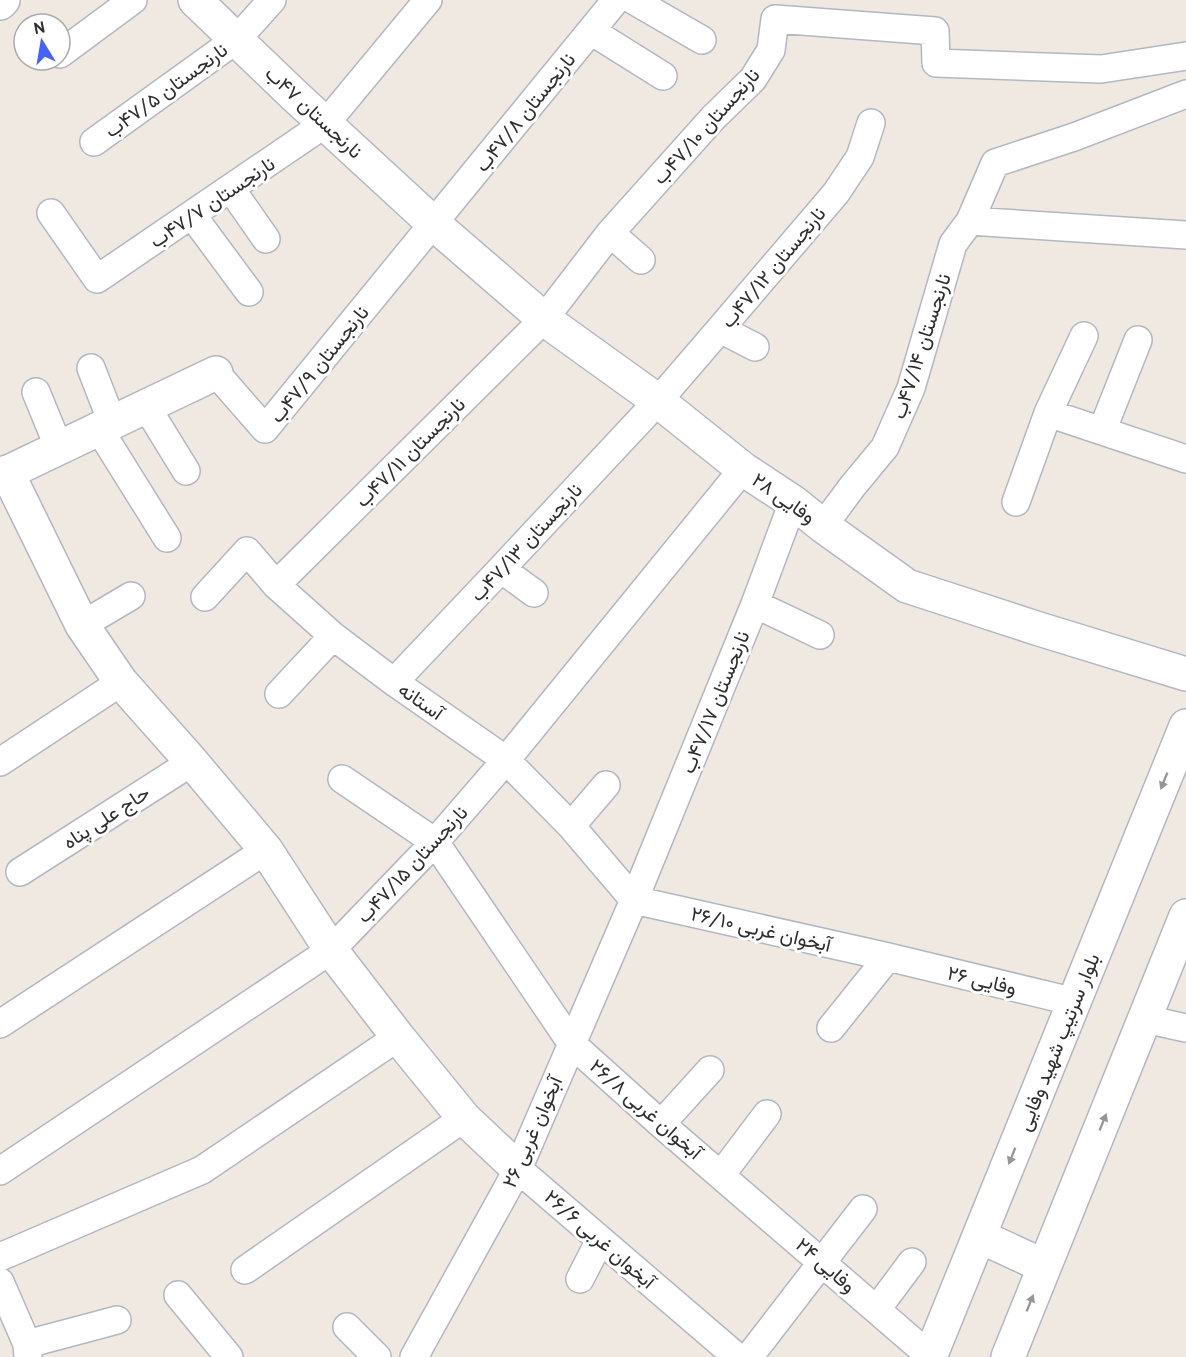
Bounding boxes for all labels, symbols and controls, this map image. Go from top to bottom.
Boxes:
north arrow [12,12,72,72]
text: N [32,18,47,40]
street label: نارنجستان ۴۷/۵ب [100,38,234,145]
street label: نارنجستان ۴۷/۸ب [470,48,583,178]
street label: نارنجستان ۴۷ب [258,62,367,165]
street label: نارنجستان ۴۷/۱۰ب [648,63,767,191]
street label: نارنجستان ۴۷/۷ب [145,152,281,255]
street label: نارنجستان ۴۷/۱۲ب [716,202,833,334]
street label: نارنجستان ۴۷/۱۴ب [887,271,959,423]
street label: نارنجستان ۴۷/۹ب [265,301,376,429]
street label: نارنجستان ۴۷/۱۱ب [351,393,472,514]
street label: وفایی ۲۸ [746,468,820,531]
street label: نارنجستان ۴۷/۱۳ب [466,478,589,608]
street label: نارنجستان ۴۷/۱۷ب [676,627,757,778]
street label: آستانه [392,678,449,728]
one-way arrow [1159,772,1169,790]
street label: حاج علی پناه [59,781,156,856]
street label: نارنجستان ۴۷/۱۵ب [352,801,475,930]
street label: آبخوان غربی ۲۶/۱۰ [688,902,835,960]
street label: بلوار سرتیپ شهید وفایی [1012,950,1107,1136]
street label: وفایی ۲۶ [944,961,1019,1003]
street label: آبخوان غربی ۲۶/۸ [583,1054,707,1167]
street label: آبخوان غربی ۲۶ [498,1072,571,1193]
one-way arrow [1099,1113,1108,1131]
one-way arrow [1007,1147,1016,1165]
street label: آبخوان غربی ۲۶/۶ [538,1185,661,1297]
street label: وفایی ۲۴ [789,1233,860,1300]
one-way arrow [1025,1293,1035,1311]

